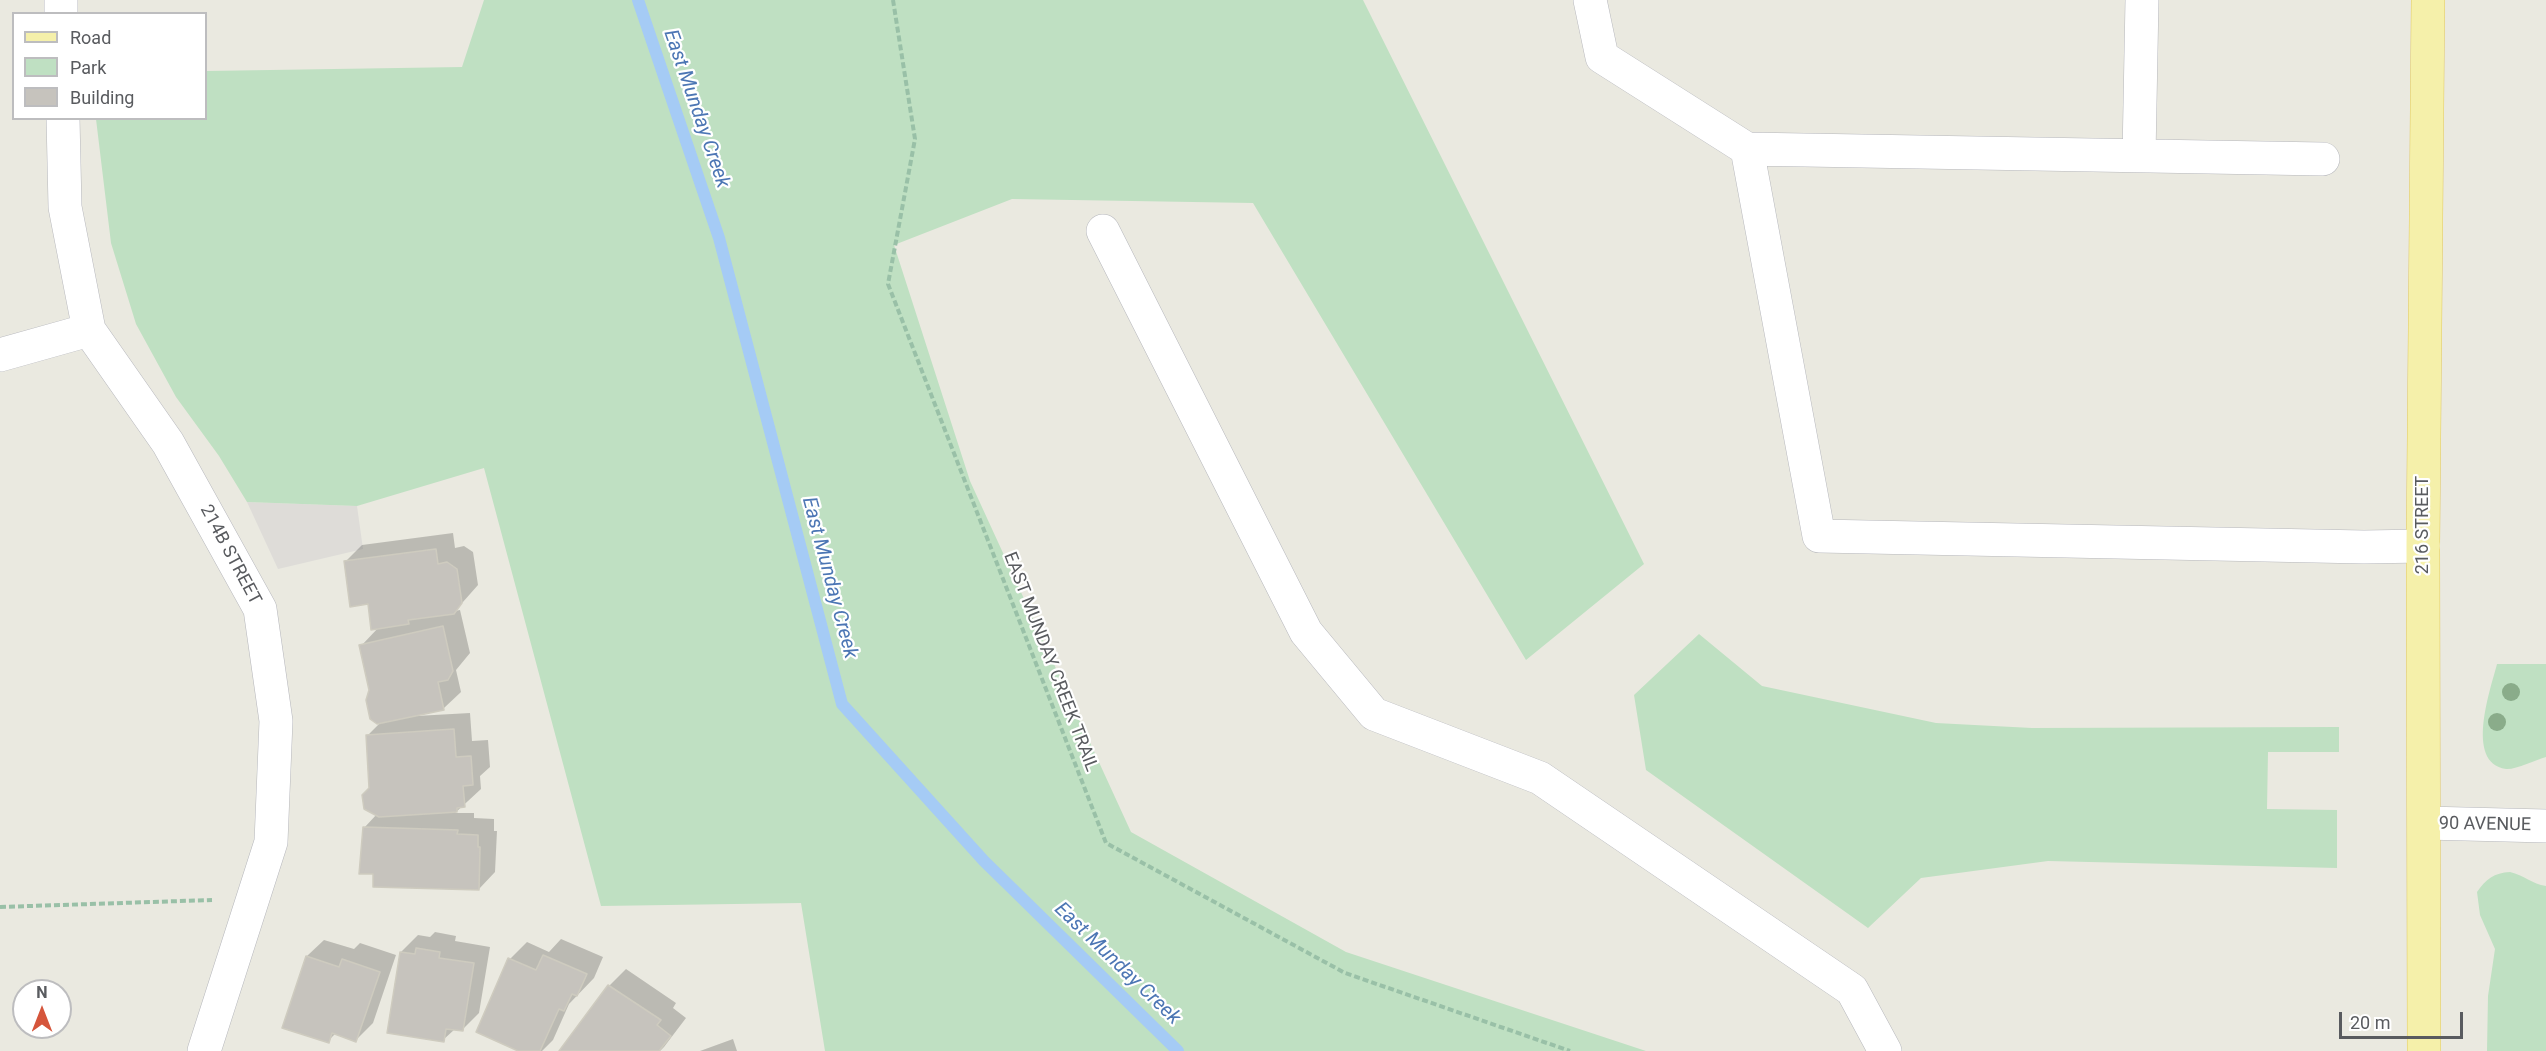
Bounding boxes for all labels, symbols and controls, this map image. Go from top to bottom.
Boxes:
legend [12,12,207,120]
text: Road [70,27,111,48]
water label: East Munday Creek [658,27,734,191]
text: Park [70,57,106,78]
text: Building [70,87,134,108]
street label: 216 STREET [2412,476,2434,574]
water label: East Munday Creek [796,495,862,661]
street label: 214B STREET [195,501,265,609]
street label: EAST MUNDAY CREEK TRAIL [998,549,1102,775]
street label: 90 AVENUE [2439,813,2531,837]
water label: East Munday Creek [1049,898,1185,1030]
north arrow [12,979,72,1039]
text: N [36,983,48,1002]
scale bar [2342,1000,2466,1038]
text: 20 m [2350,1012,2390,1033]

